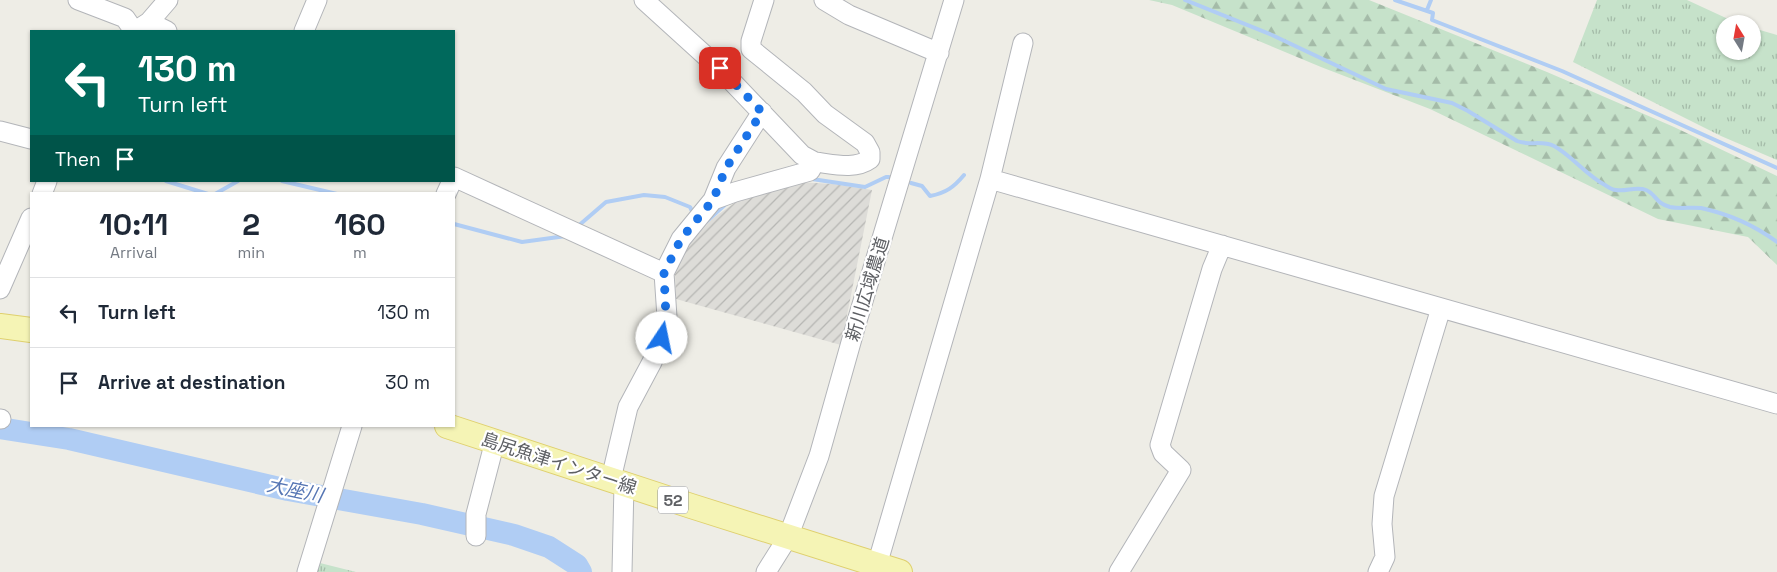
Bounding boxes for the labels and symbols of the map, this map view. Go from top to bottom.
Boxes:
north arrow [1716,15,1761,60]
pin [699,47,741,89]
street label: 新川広域農道 [840,234,894,344]
position arrow [635,311,687,363]
street label: 島尻魚津インター線 [478,427,640,499]
water label: 大座川 [265,472,327,509]
road number: 52 [658,486,688,514]

